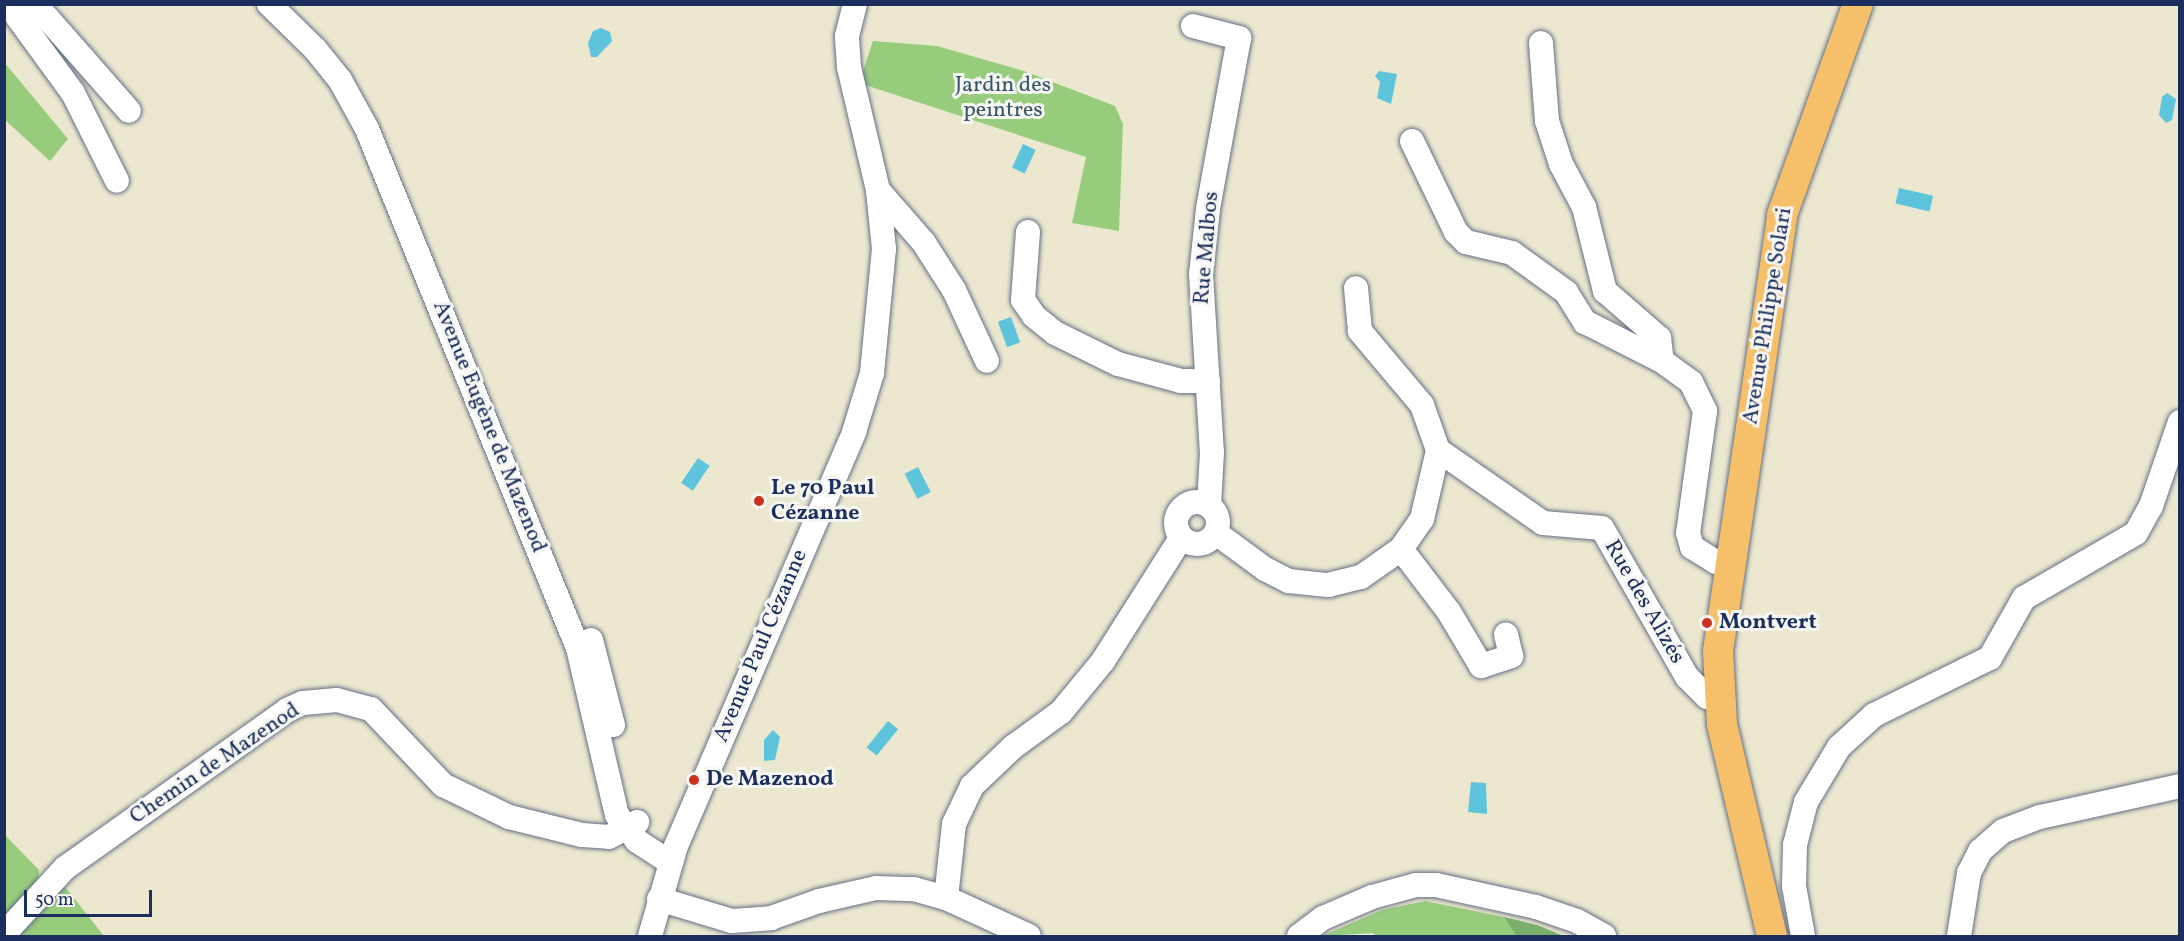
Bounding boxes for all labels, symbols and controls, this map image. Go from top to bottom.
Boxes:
park label: Jardin des peintres [955,72,1051,124]
street label: Rue Malbos [1189,190,1225,306]
street label: Avenue Philippe Solari [1738,206,1798,426]
street label: Avenue Eugène de Mazenod [426,297,552,557]
place label: Le 70 Paul Cézanne [771,475,874,526]
marker: Le 70 Paul Cézanne [752,494,766,508]
street label: Rue des Alizés [1598,535,1690,669]
street label: Avenue Paul Cézanne [708,546,814,746]
place label: Montvert [1719,610,1817,636]
marker: Montvert [1700,616,1714,630]
street label: Chemin de Mazenod [125,697,305,831]
place label: De Mazenod [706,767,834,793]
marker: De Mazenod [687,773,701,787]
scale bar [27,878,154,916]
text: 50 m [35,888,74,913]

